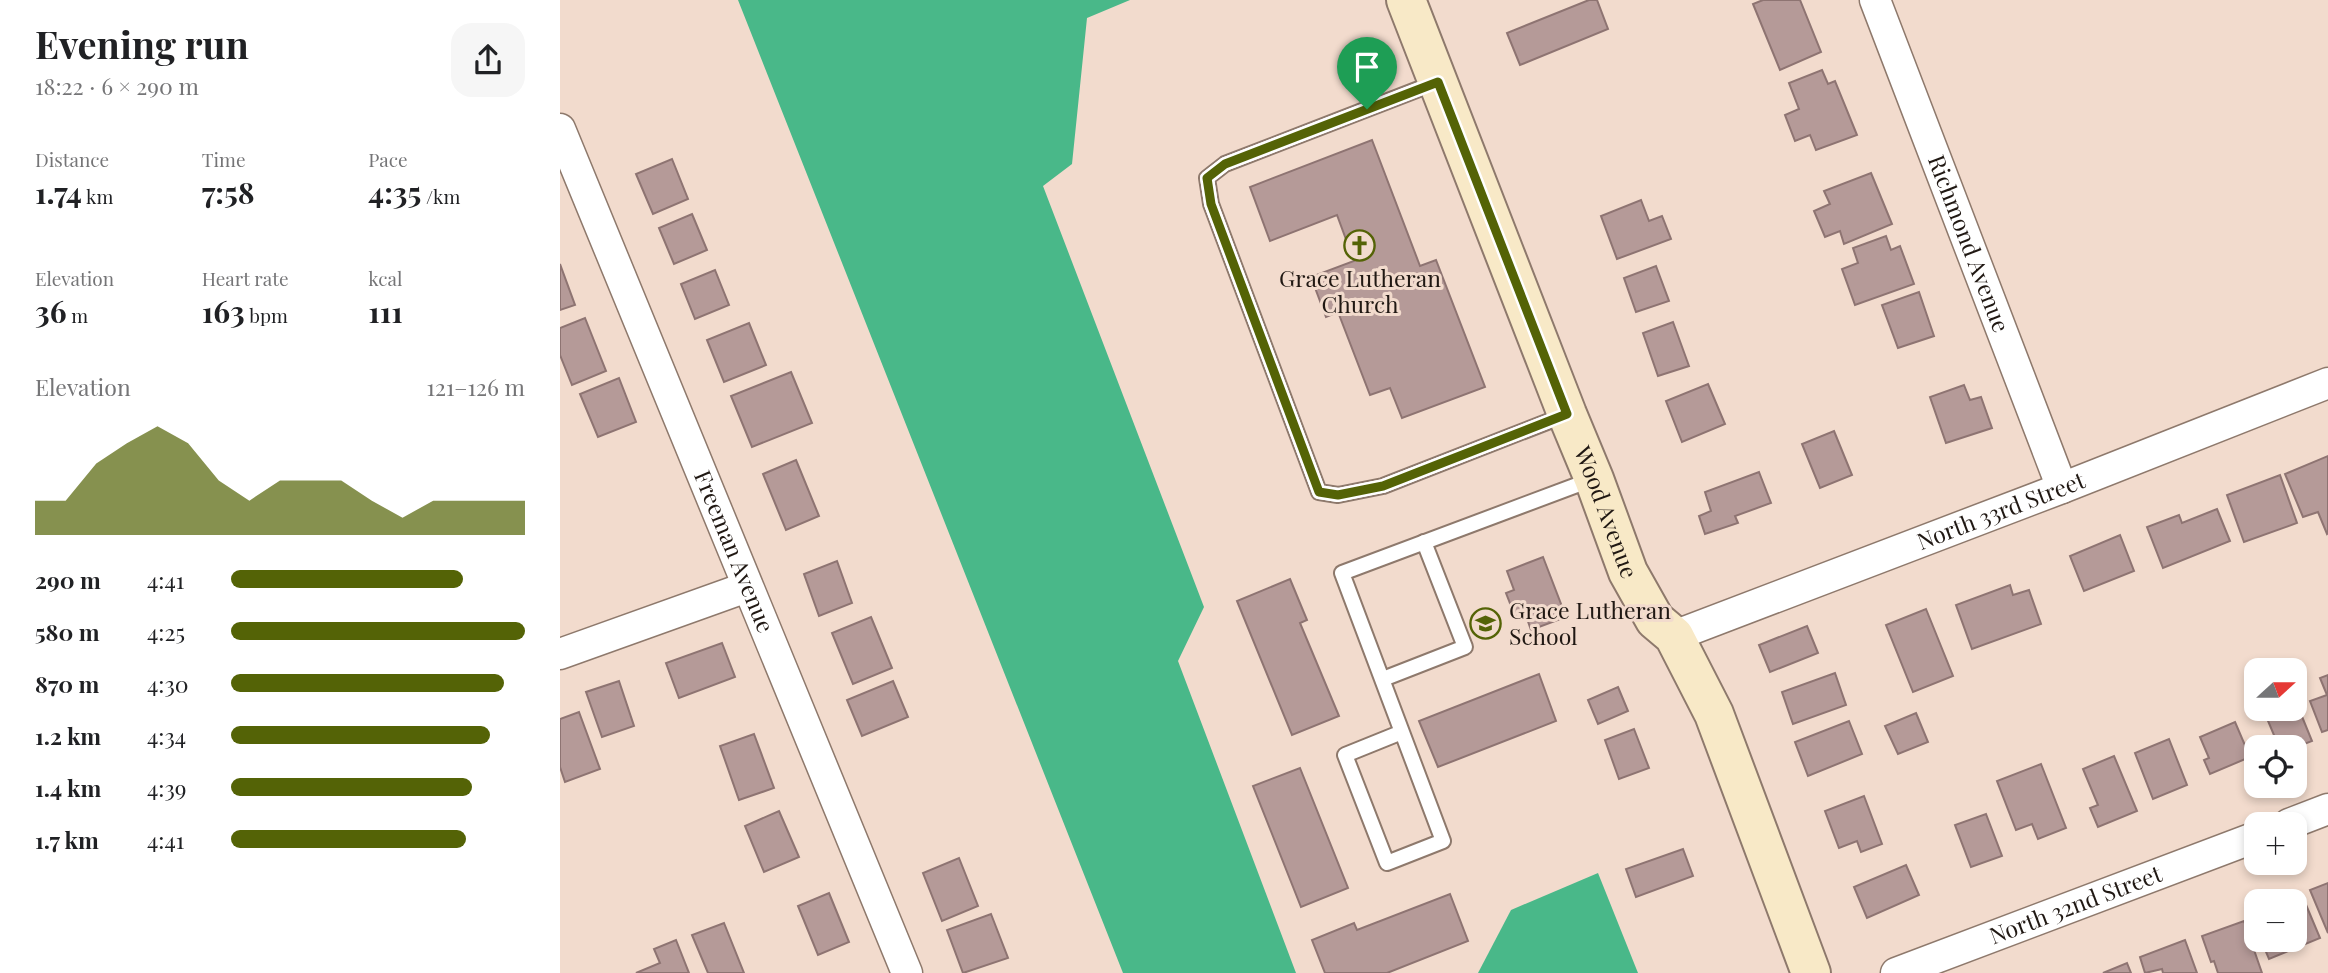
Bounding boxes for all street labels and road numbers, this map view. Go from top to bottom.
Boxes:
street label: Richmond Avenue [1922,150,2018,336]
street label: Wood Avenue [1568,440,1646,582]
street label: North 33rd Street [1912,463,2090,556]
street label: Freeman Avenue [688,465,782,637]
street label: North 32nd Street [1984,857,2167,950]

